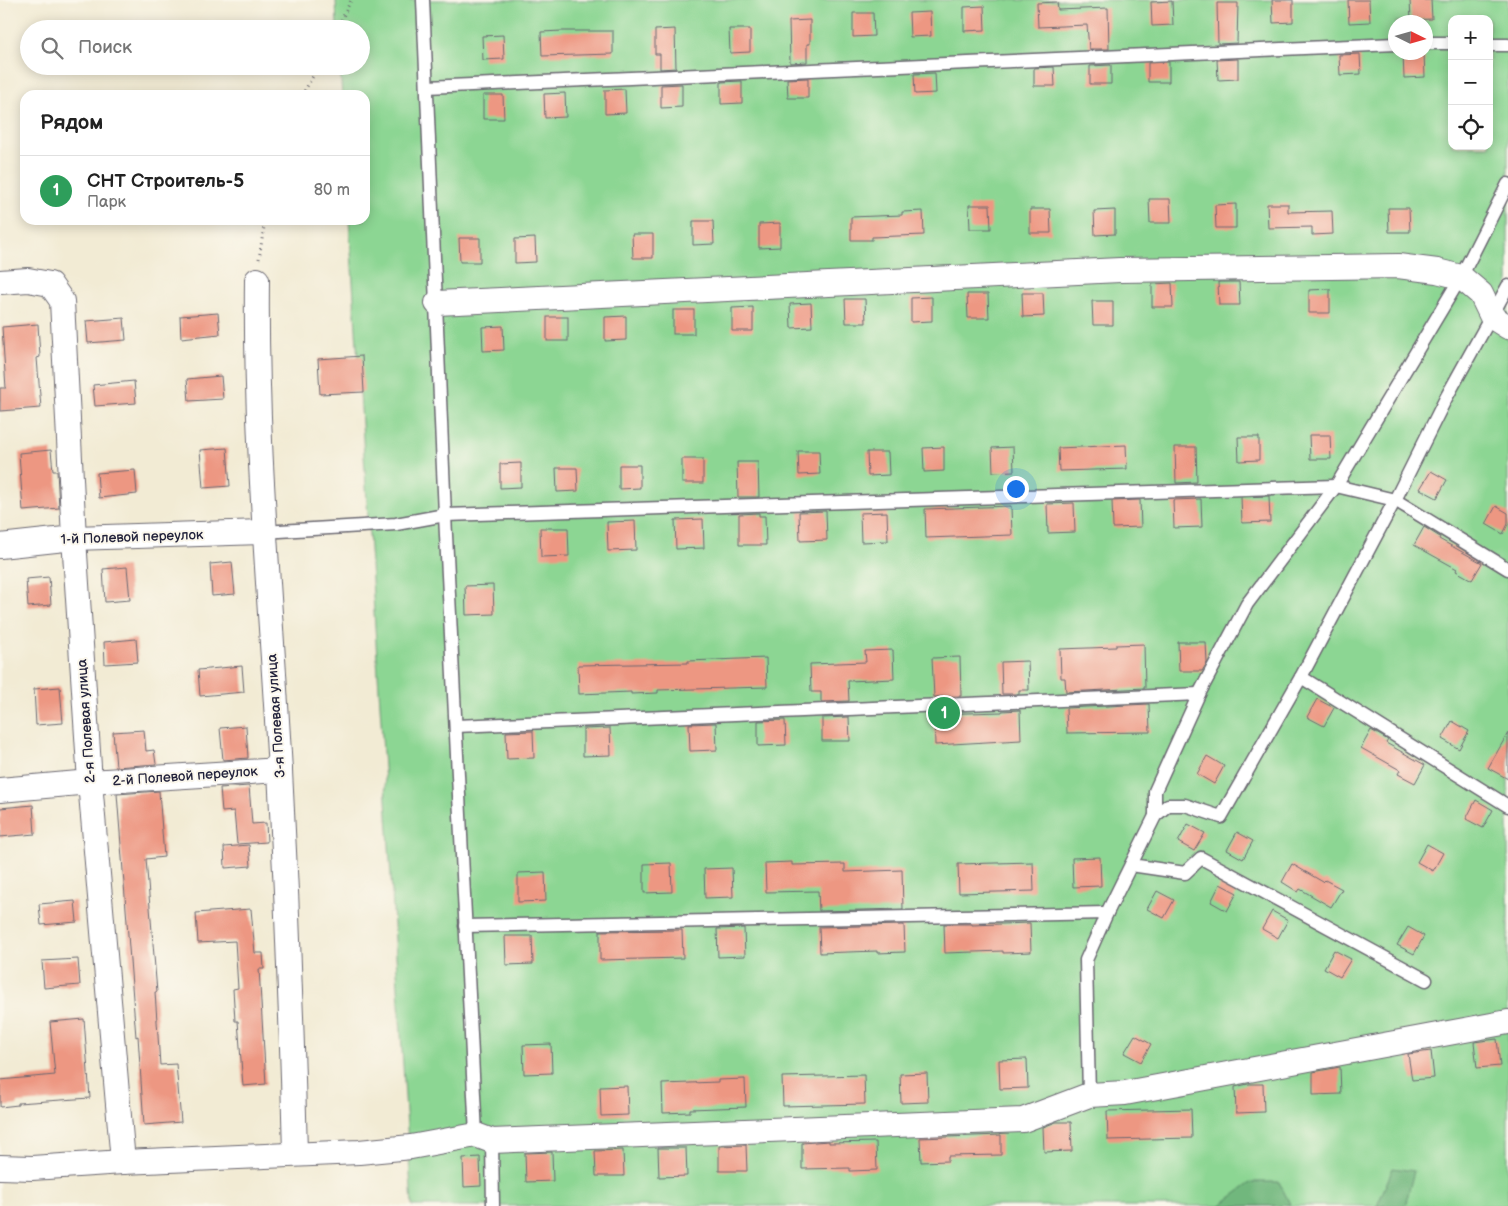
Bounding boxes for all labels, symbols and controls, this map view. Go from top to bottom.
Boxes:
north arrow [1388,15,1433,60]
map controls [1448,15,1493,150]
button: + [1448,15,1493,60]
search box [20,20,370,75]
icon: search [38,34,66,62]
text: Поиск [78,36,132,59]
button: − [1448,60,1493,105]
button: locate [1448,105,1493,150]
text: Рядом [40,110,103,135]
text: СНТ Строитель-5 [87,170,244,193]
text: 1 [53,181,59,200]
text: 80 m [314,181,350,200]
text: Парк [87,193,126,212]
your location [1003,476,1029,502]
street label: 1-й Полевой переулок [60,526,204,548]
street label: 3-я Полевая улица [263,653,289,779]
street label: 2-я Полевая улица [73,658,99,784]
pin: 1 [928,694,960,732]
street label: 2-й Полевой переулок [112,762,259,790]

